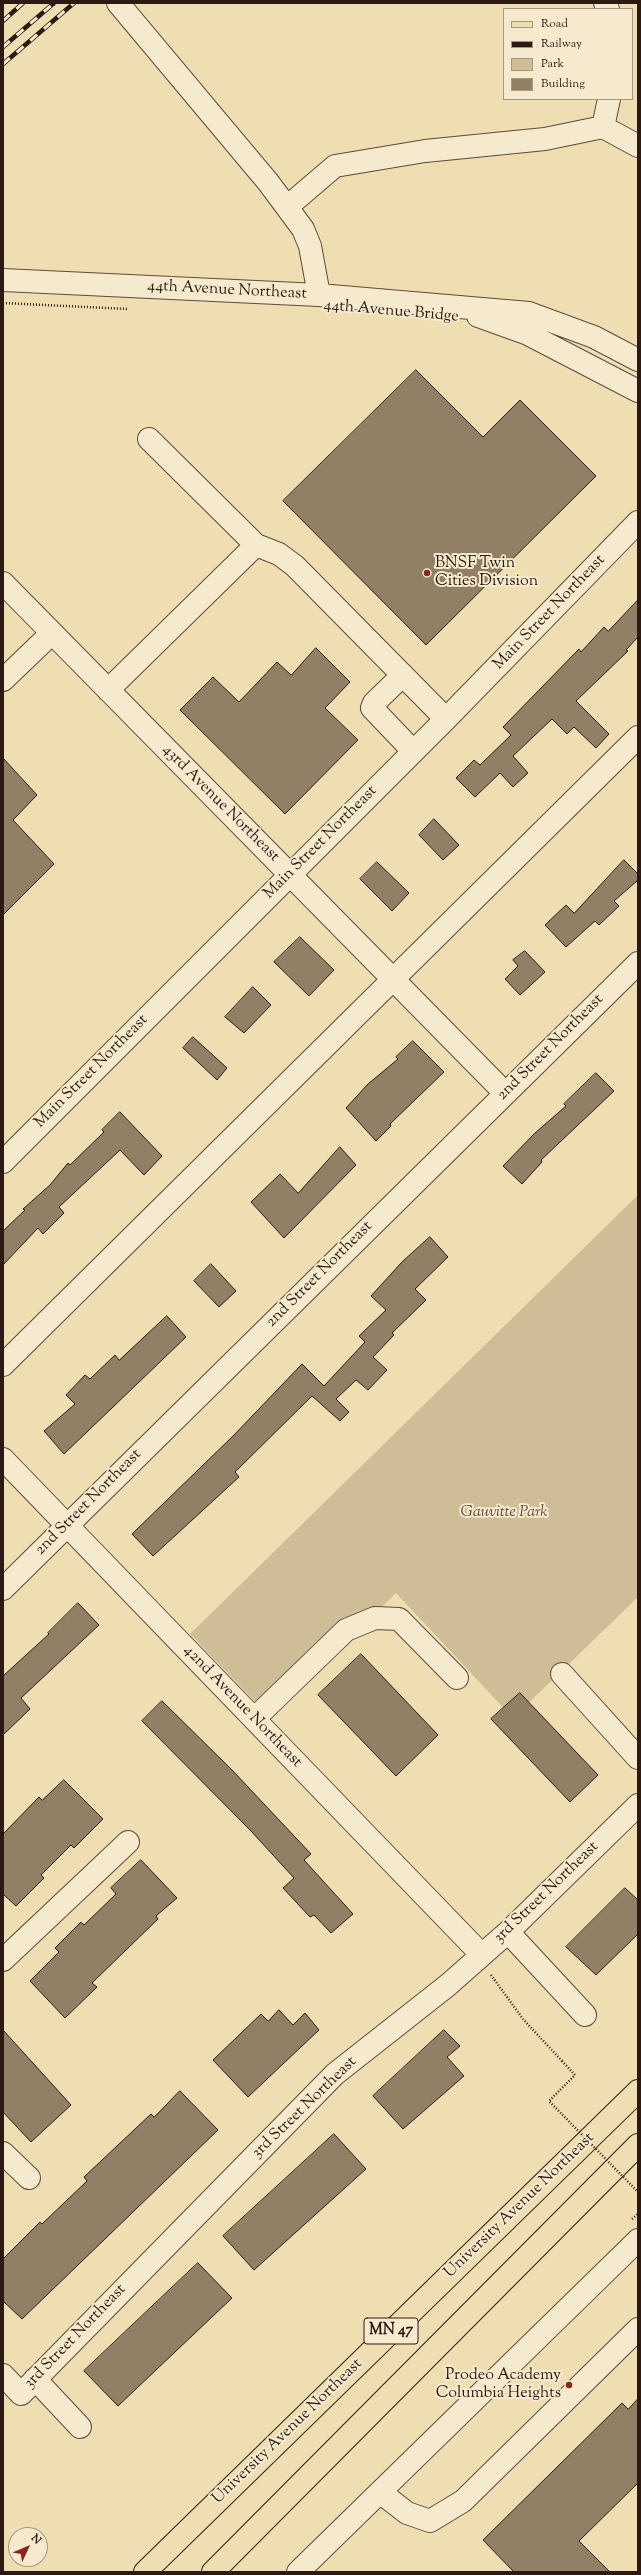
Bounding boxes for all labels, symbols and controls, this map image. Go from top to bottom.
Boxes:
legend [503,8,633,100]
text: Road [541,15,568,33]
text: Railway [541,35,582,53]
text: Park [541,55,564,73]
text: Building [541,75,585,93]
street label: 44th Avenue Northeast [147,277,307,305]
street label: 44th Avenue Bridge [323,297,459,327]
street label: Main Street Northeast [490,551,610,675]
place label: BNSF Twin Cities Division [435,554,538,592]
marker: BNSF Twin Cities Division [422,568,432,578]
street label: 43rd Avenue Northeast [157,741,283,867]
street label: Main Street Northeast [260,782,382,904]
street label: 2nd Street Northeast [494,991,608,1105]
street label: Main Street Northeast [31,1011,153,1133]
street label: 2nd Street Northeast [263,1218,377,1332]
street label: 2nd Street Northeast [32,1446,146,1560]
park label: Gauvitte Park [460,1503,548,1523]
street label: 42nd Avenue Northeast [179,1642,305,1772]
street label: 3rd Street Northeast [491,1838,603,1948]
street label: 3rd Street Northeast [249,2053,361,2163]
street label: University Avenue Northeast [441,2129,599,2283]
street label: 3rd Street Northeast [21,2281,131,2393]
road number: MN 47 [364,2318,418,2344]
street label: University Avenue Northeast [209,2355,367,2509]
place label: Prodeo Academy Columbia Heights [436,2366,561,2404]
marker: Prodeo Academy Columbia Heights [564,2380,574,2390]
north arrow [8,2527,48,2567]
text: N [27,2531,45,2548]

